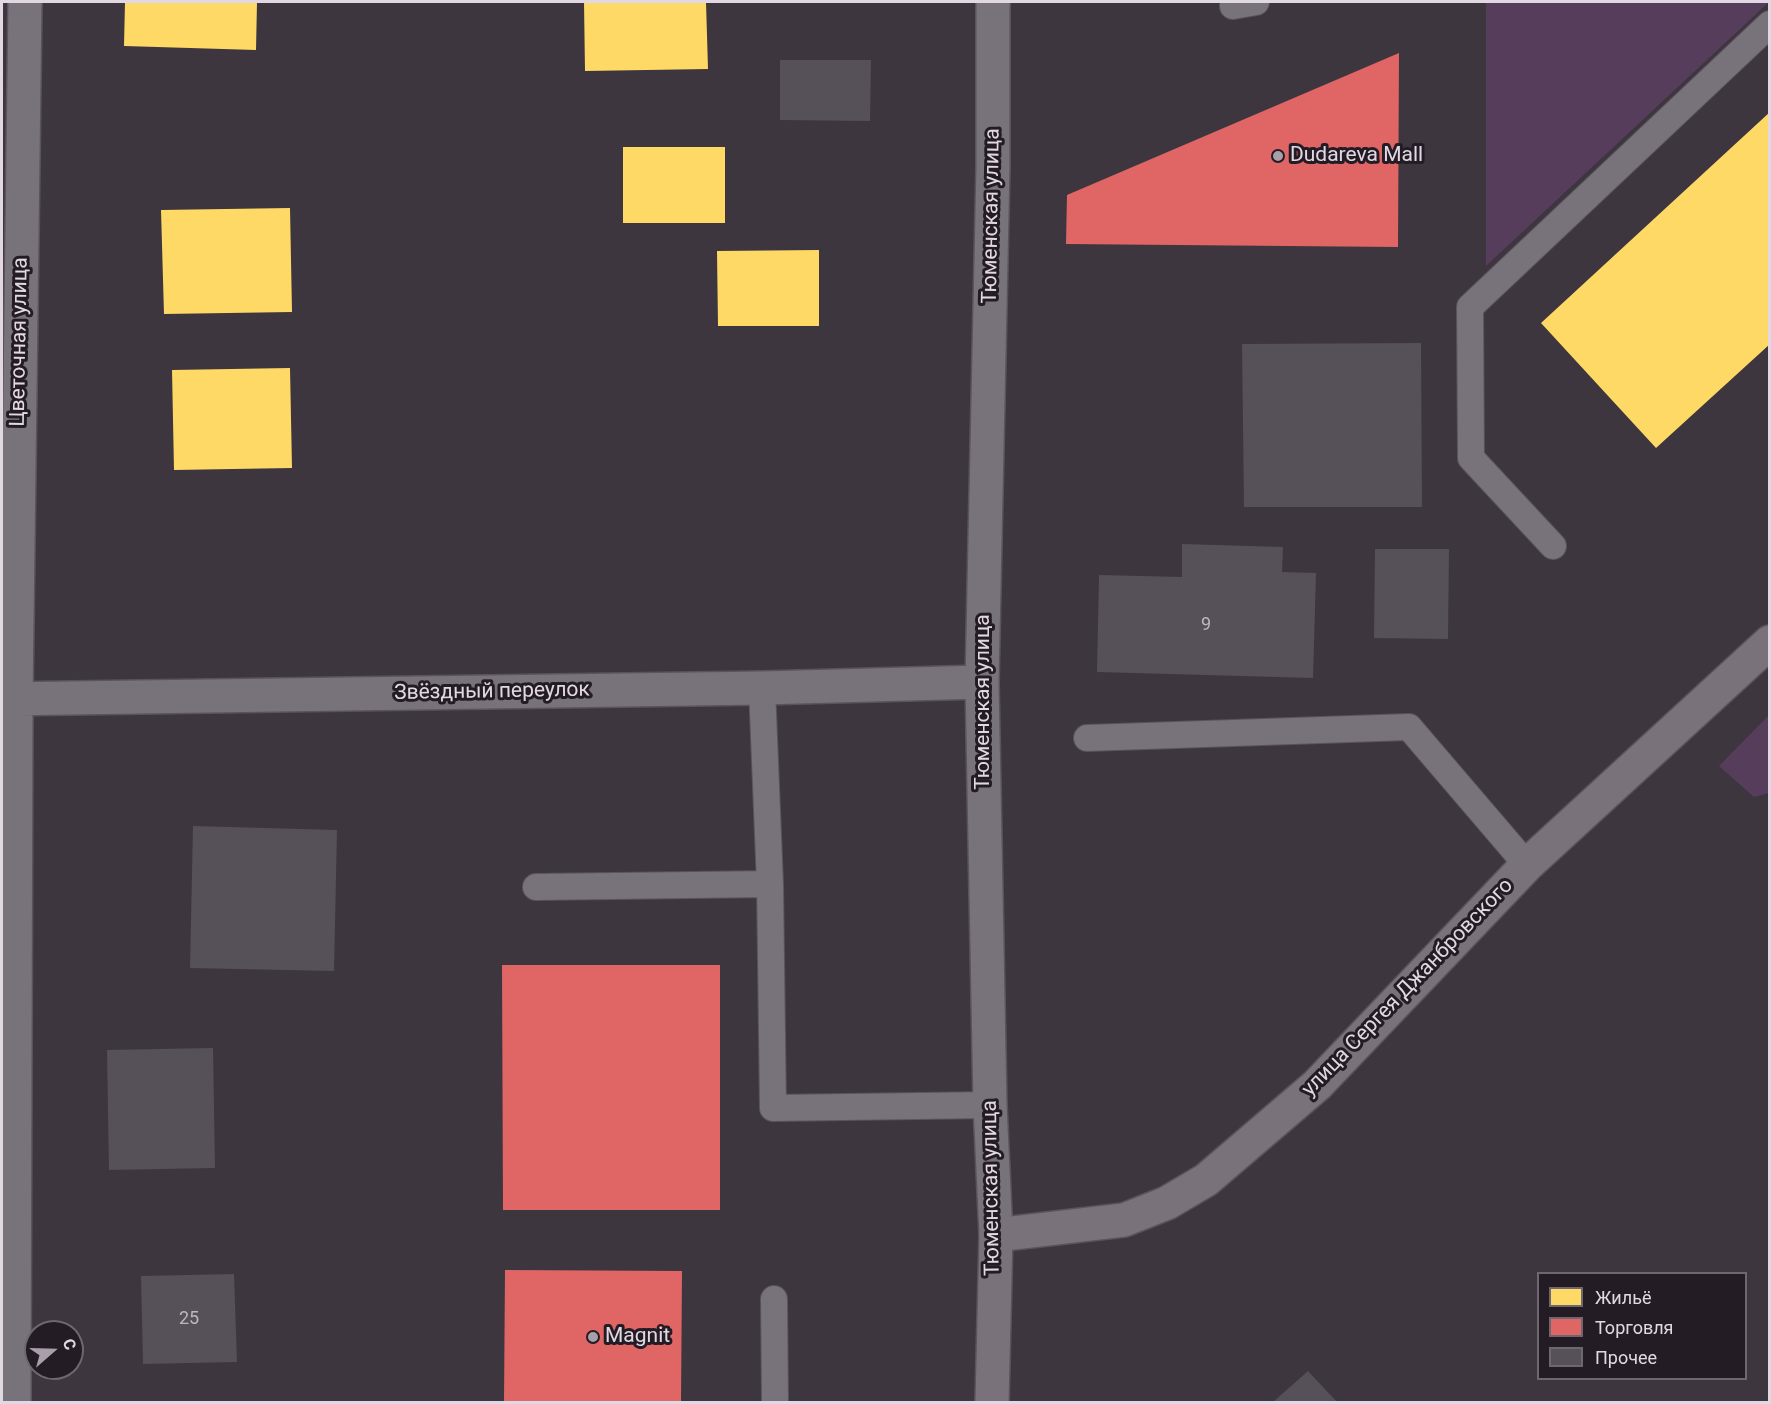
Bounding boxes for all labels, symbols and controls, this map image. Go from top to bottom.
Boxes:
street label: Тюменская улица [978,128,1006,304]
place label: Dudareva Mall [1290,143,1423,169]
marker: Dudareva Mall [1271,149,1285,163]
street label: Цветочная улица [6,257,34,427]
street label: Тюменская улица [971,614,997,790]
house number: 9 [1201,614,1211,636]
street label: Звёздный переулок [394,678,590,706]
street label: улица Сергея Джанбровского [1297,874,1519,1102]
street label: Тюменская улица [978,1100,1006,1276]
legend [1537,1272,1747,1380]
text: Жильё [1595,1287,1651,1308]
house number: 25 [179,1308,199,1330]
text: Торговля [1595,1317,1673,1338]
north arrow [24,1320,84,1380]
place label: Magnit [605,1324,670,1350]
marker: Magnit [586,1330,600,1344]
text: С [59,1336,80,1353]
text: Прочее [1595,1347,1657,1368]

